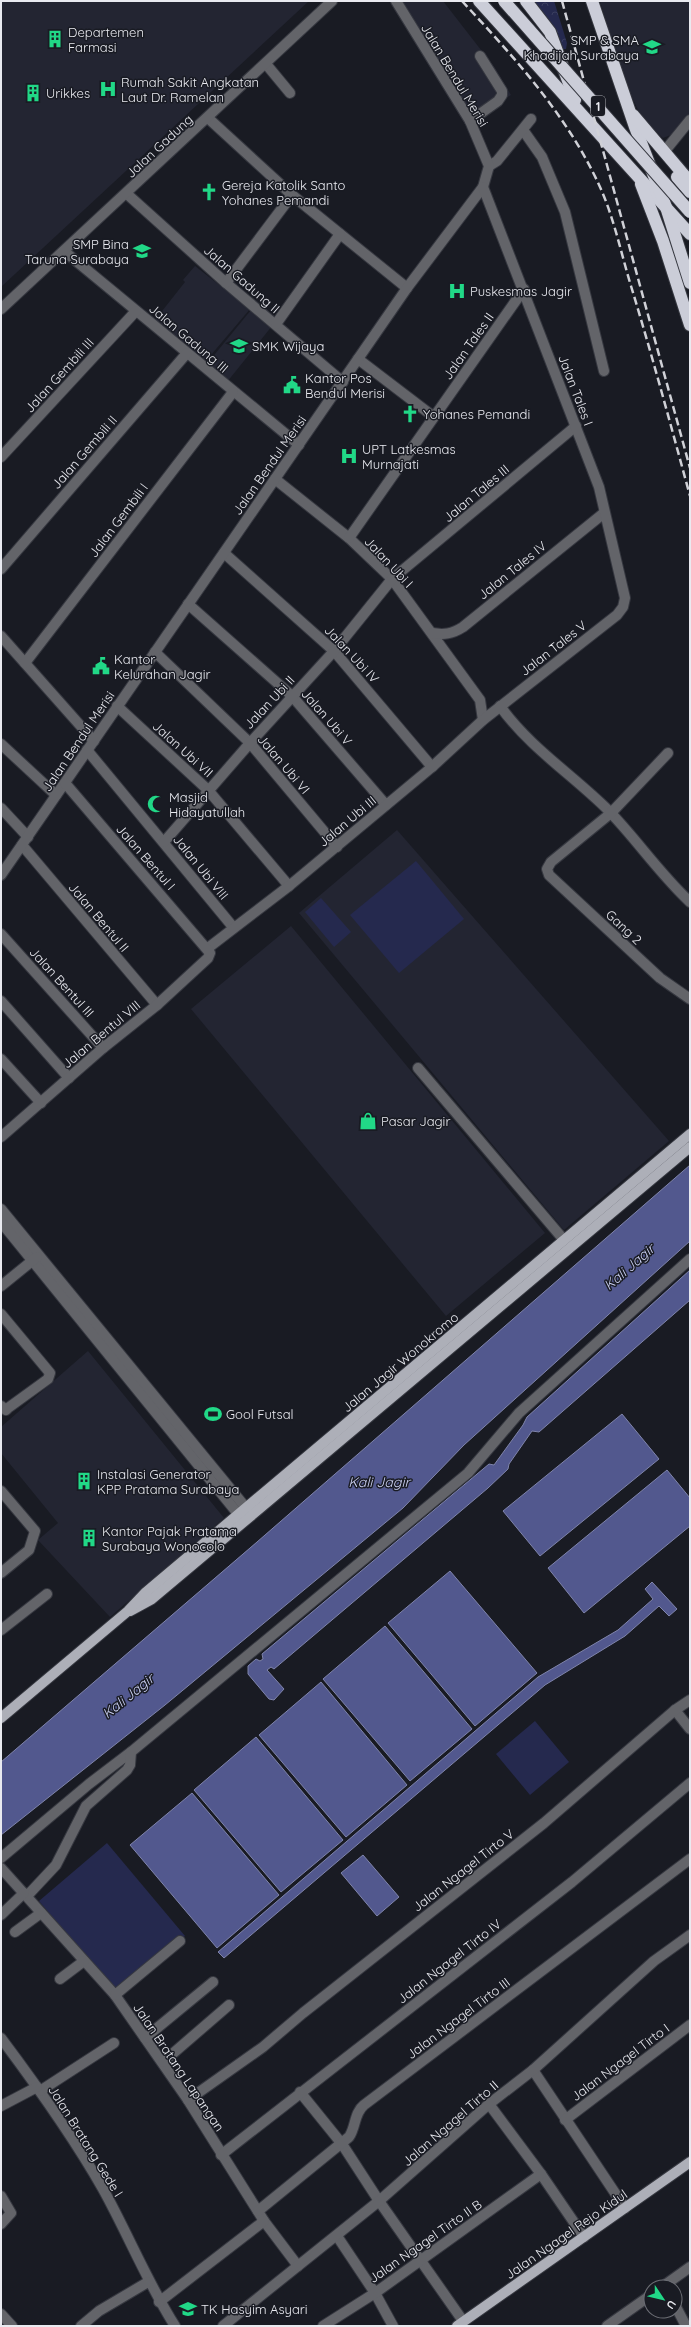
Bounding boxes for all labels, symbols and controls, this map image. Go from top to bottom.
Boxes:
street label: Jalan Bendul Merisi [418,21,492,129]
place label: Departemen Farmasi [68,24,144,55]
building icon: Departemen Farmasi [45,29,65,49]
place label: SMP & SMA Khadijah Surabaya [524,32,640,63]
school or university icon: SMP & SMA Khadijah Surabaya [642,37,662,57]
place label: Rumah Sakit Angkatan Laut Dr. Ramelan [121,74,259,105]
hospital icon: Rumah Sakit Angkatan Laut Dr. Ramelan [98,79,118,99]
building icon: Urikkes [23,83,43,103]
place label: Urikkes [46,85,90,101]
road number: 1 [591,96,605,116]
street label: Jalan Gadung [122,111,196,181]
place label: Gereja Katolik Santo Yohanes Pemandi [222,177,346,208]
church icon: Gereja Katolik Santo Yohanes Pemandi [199,182,219,202]
place label: SMP Bina Taruna Surabaya [25,236,129,267]
school or university icon: SMP Bina Taruna Surabaya [132,241,152,261]
street label: Jalan Gadung II [201,242,283,316]
hospital icon: Puskesmas Jagir [447,281,467,301]
place label: Puskesmas Jagir [470,283,572,299]
street label: Jalan Gadung III [146,300,232,376]
street label: Jalan Tales II [439,309,497,383]
street label: Jalan Gembili III [21,334,97,416]
school or university icon: SMK Wijaya [229,336,249,356]
place label: SMK Wijaya [252,338,324,354]
street label: Jalan Tales I [555,352,597,428]
place label: Kantor Pos Bendul Merisi [305,370,385,401]
public building icon: Kantor Pos Bendul Merisi [282,375,302,395]
church icon: Yohanes Pemandi [400,404,420,424]
place label: Yohanes Pemandi [423,406,530,422]
street label: Jalan Gembili II [48,412,120,492]
street label: Jalan Bendul Merisi [229,412,309,518]
place label: UPT Latkesmas Murnajati [362,441,456,472]
hospital icon: UPT Latkesmas Murnajati [339,446,359,466]
street label: Jalan Tales III [440,461,512,525]
street label: Jalan Gembili I [85,480,151,560]
street label: Jalan Ubi I [361,533,417,591]
street label: Jalan Tales IV [475,537,550,602]
street label: Jalan Tales V [516,617,590,679]
street label: Jalan Ubi IV [321,622,383,686]
place label: Kantor Kelurahan Jagir [114,651,210,682]
public building icon: Kantor Kelurahan Jagir [91,656,111,676]
street label: Jalan Ubi II [240,672,298,732]
street label: Jalan Ubi V [298,686,356,749]
street label: Jalan Bendul Merisi [39,688,117,794]
street label: Jalan Ubi VII [149,718,217,780]
street label: Jalan Ubi VI [255,731,313,797]
place label: Masjid Hidayatullah [169,789,245,820]
street label: Jalan Ubi III [315,792,379,850]
mosque icon: Masjid Hidayatullah [146,794,166,814]
street label: Jalan Bentul I [113,821,179,893]
street label: Jalan Ubi VIII [170,831,232,903]
street label: Jalan Bentul II [65,879,133,955]
street label: Gang 2 [603,906,645,948]
street label: Jalan Bentul III [26,944,98,1020]
street label: Jalan Bentul VIII [59,997,143,1071]
shop icon: Pasar Jagir [358,1111,378,1131]
place label: Pasar Jagir [381,1113,450,1129]
water label: Kali Jagir [600,1239,659,1294]
street label: Jalan Jagir Wonokromo [339,1309,461,1415]
sports icon: Gool Futsal [203,1404,223,1424]
place label: Gool Futsal [226,1406,294,1422]
place label: Instalasi Generator KPP Pratama Surabaya [97,1466,239,1497]
building icon: Instalasi Generator KPP Pratama Surabaya [74,1471,94,1491]
water label: Kali Jagir [348,1473,411,1491]
place label: Kantor Pajak Pratama Surabaya Wonocolo [102,1523,237,1554]
building icon: Kantor Pajak Pratama Surabaya Wonocolo [79,1528,99,1548]
water label: Kali Jagir [98,1669,159,1722]
street label: Jalan Ngagel Tirto V [409,1825,517,1915]
street label: Jalan Ngagel Tirto IV [394,1915,504,2007]
street label: Jalan Ngagel Tirto III [403,1974,513,2062]
street label: Jalan Bratang Lapangan [130,2000,228,2134]
street label: Jalan Ngagel Tirto I [568,2020,672,2104]
street label: Jalan Ngagel Tirto II [399,2077,501,2169]
street label: Jalan Bratang Gede I [45,2082,127,2200]
street label: Jalan Ngagel Rejo Kidul [502,2186,630,2282]
street label: Jalan Ngagel Tirto II B [365,2196,485,2286]
north arrow [643,2279,683,2319]
text: U [663,2298,679,2312]
school or university icon: TK Hasyim Asyari [178,2299,198,2319]
place label: TK Hasyim Asyari [201,2301,308,2317]

